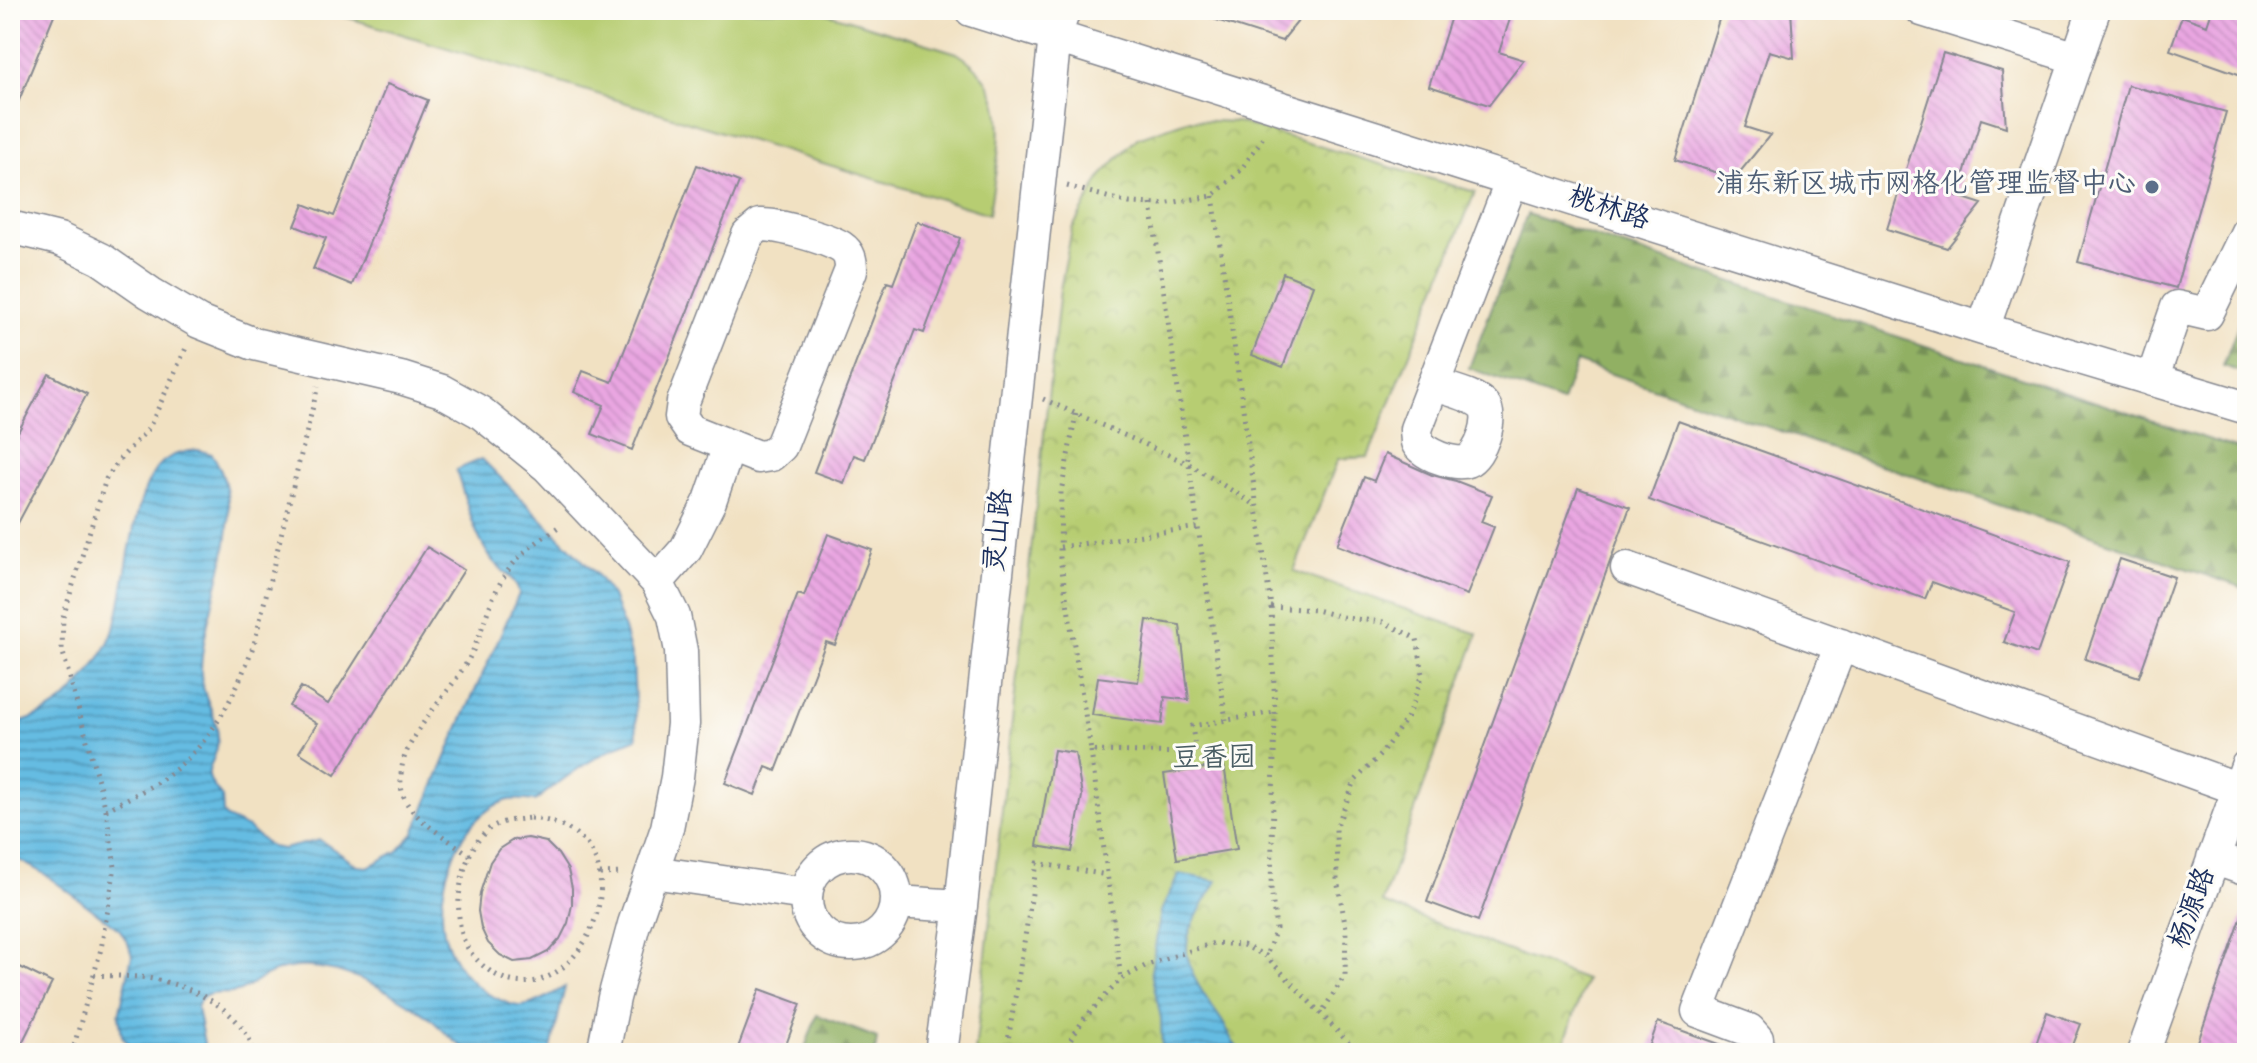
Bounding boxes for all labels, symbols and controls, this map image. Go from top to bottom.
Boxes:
place label: 浦东新区城市网格化管理监督中心 [1716,167,2136,207]
marker: 浦东新区城市网格化管理监督中心 [2143,178,2161,196]
street label: 桃林路 [1562,179,1654,243]
street label: 灵山路 [977,487,1025,575]
park label: 豆香园 [1172,741,1256,781]
street label: 杨源路 [2162,863,2228,955]

